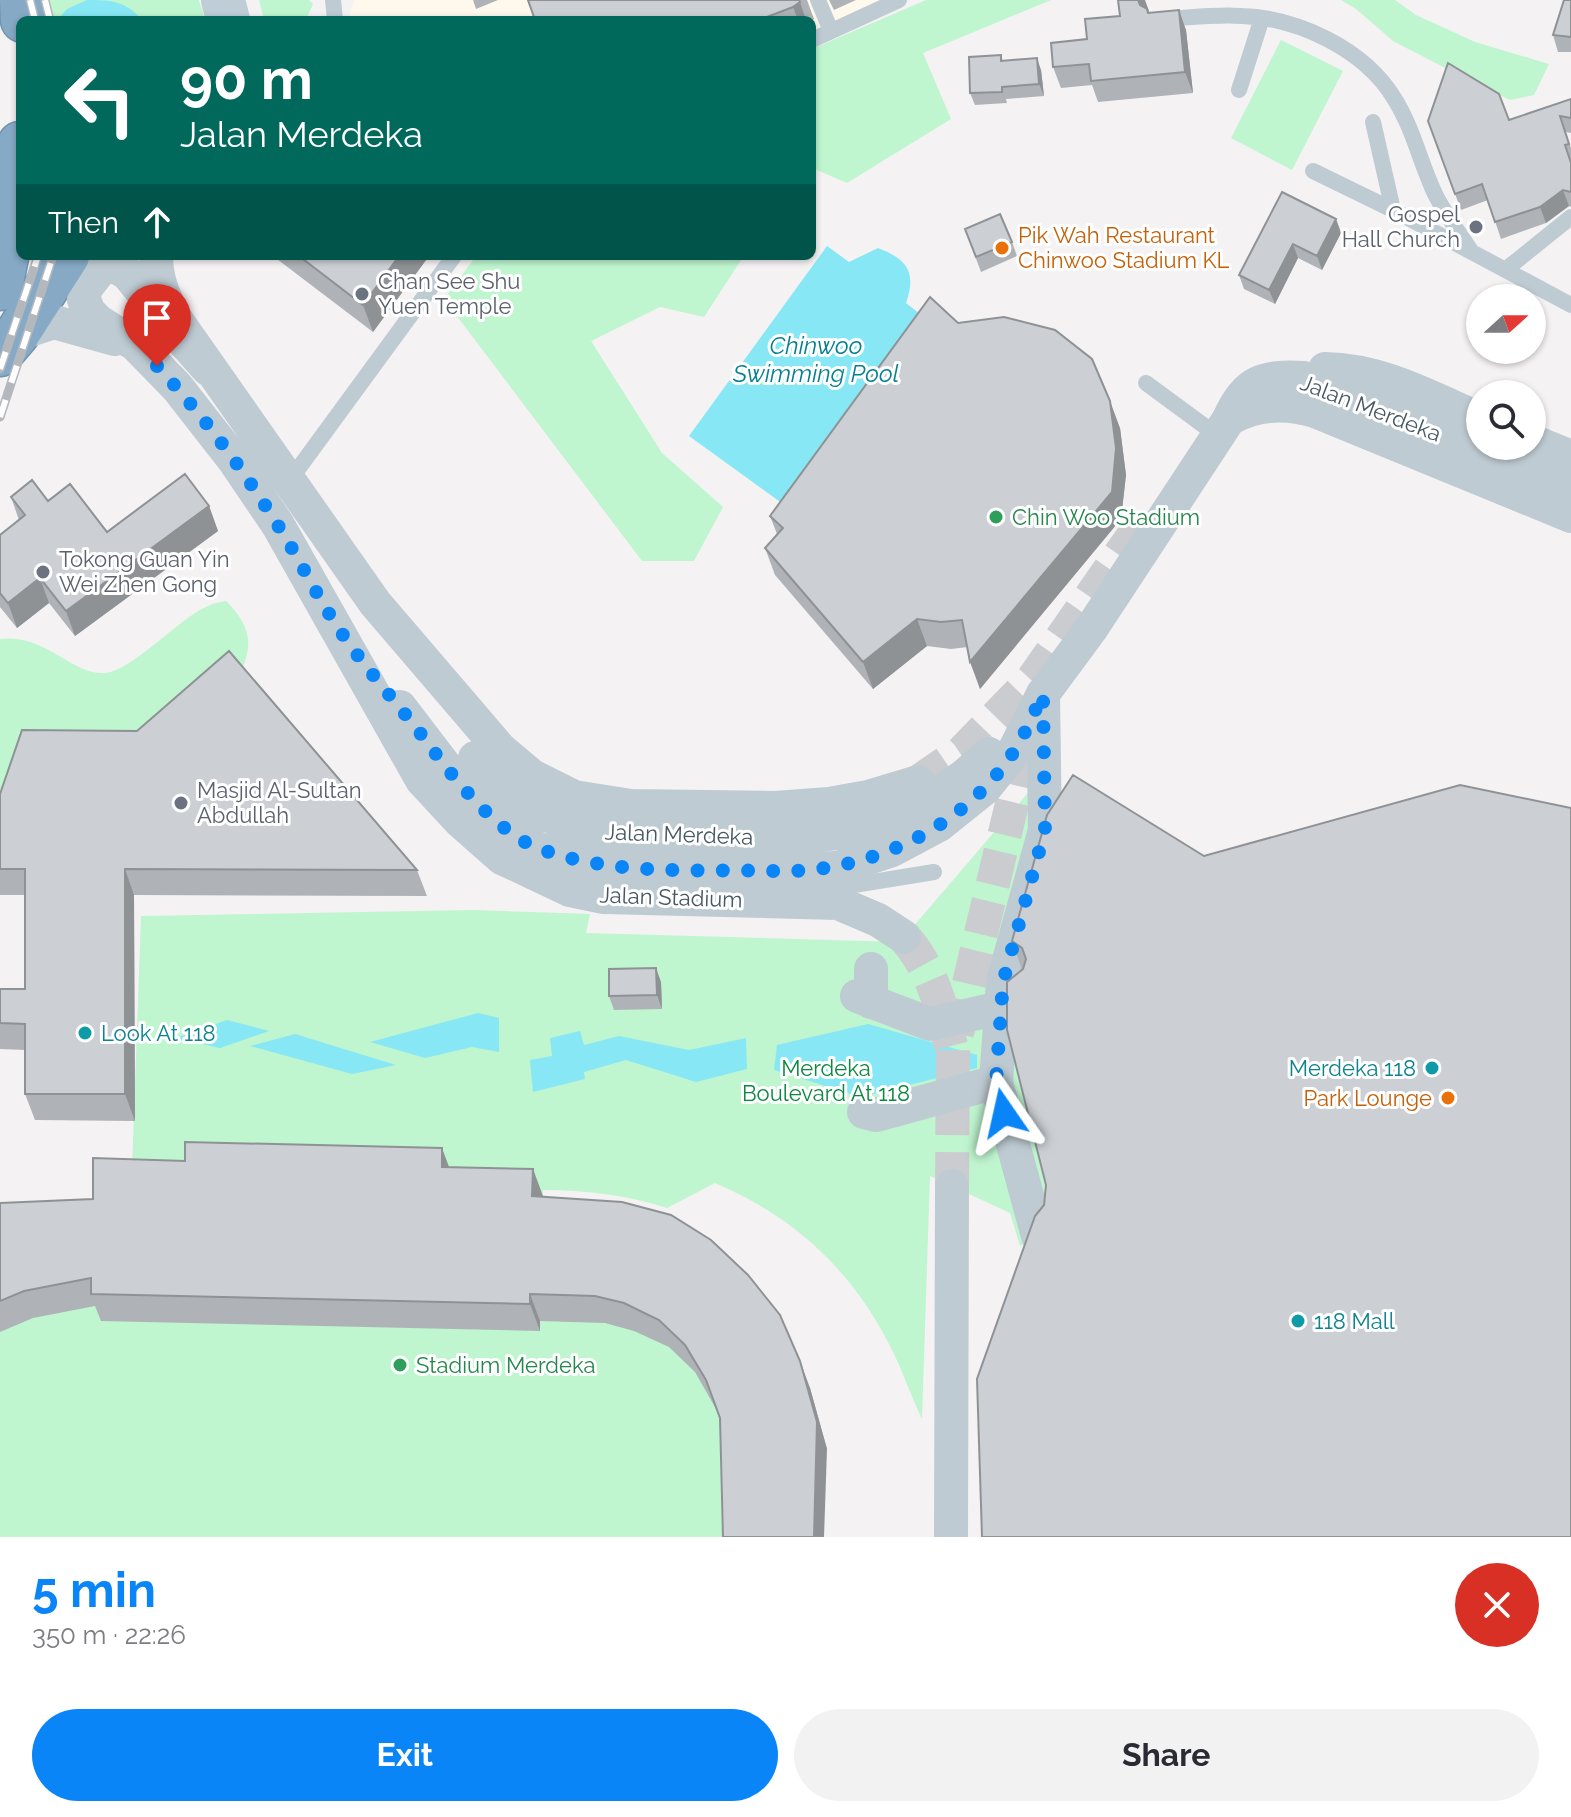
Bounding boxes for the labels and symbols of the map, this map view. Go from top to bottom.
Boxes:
place label: Gospel Hall Church [1342,201,1460,252]
marker: Gospel Hall Church [1467,218,1485,236]
place label: Pik Wah Restaurant Chinwoo Stadium KL [1018,222,1230,273]
marker: Pik Wah Restaurant Chinwoo Stadium KL [993,239,1011,257]
place label: Chan See Shu Yuen Temple [378,268,520,319]
pin [123,284,191,366]
north arrow [1466,284,1546,364]
marker: Chan See Shu Yuen Temple [353,285,371,303]
water label: Chinwoo Swimming Pool [732,331,899,388]
street label: Jalan Merdeka [1297,369,1445,447]
place label: Chin Woo Stadium [1012,504,1200,530]
marker: Chin Woo Stadium [987,508,1005,526]
place label: Tokong Guan Yin Wei Zhen Gong [59,546,230,597]
marker: Tokong Guan Yin Wei Zhen Gong [34,563,52,581]
place label: Masjid Al-Sultan Abdullah [197,777,362,828]
marker: Masjid Al-Sultan Abdullah [172,794,190,812]
street label: Jalan Merdeka [604,818,754,850]
street label: Jalan Stadium [599,882,743,912]
place label: Look At 118 [101,1020,216,1046]
marker: Look At 118 [76,1024,94,1042]
park label: Merdeka Boulevard At 118 [742,1055,910,1106]
place label: Merdeka 118 [1289,1055,1416,1081]
marker: Merdeka 118 [1423,1059,1441,1077]
position arrow [962,1071,1046,1155]
place label: Park Lounge [1303,1085,1432,1111]
marker: Park Lounge [1439,1089,1457,1107]
place label: 118 Mall [1314,1308,1395,1334]
marker: 118 Mall [1289,1312,1307,1330]
place label: Stadium Merdeka [416,1352,596,1378]
marker: Stadium Merdeka [391,1356,409,1374]

